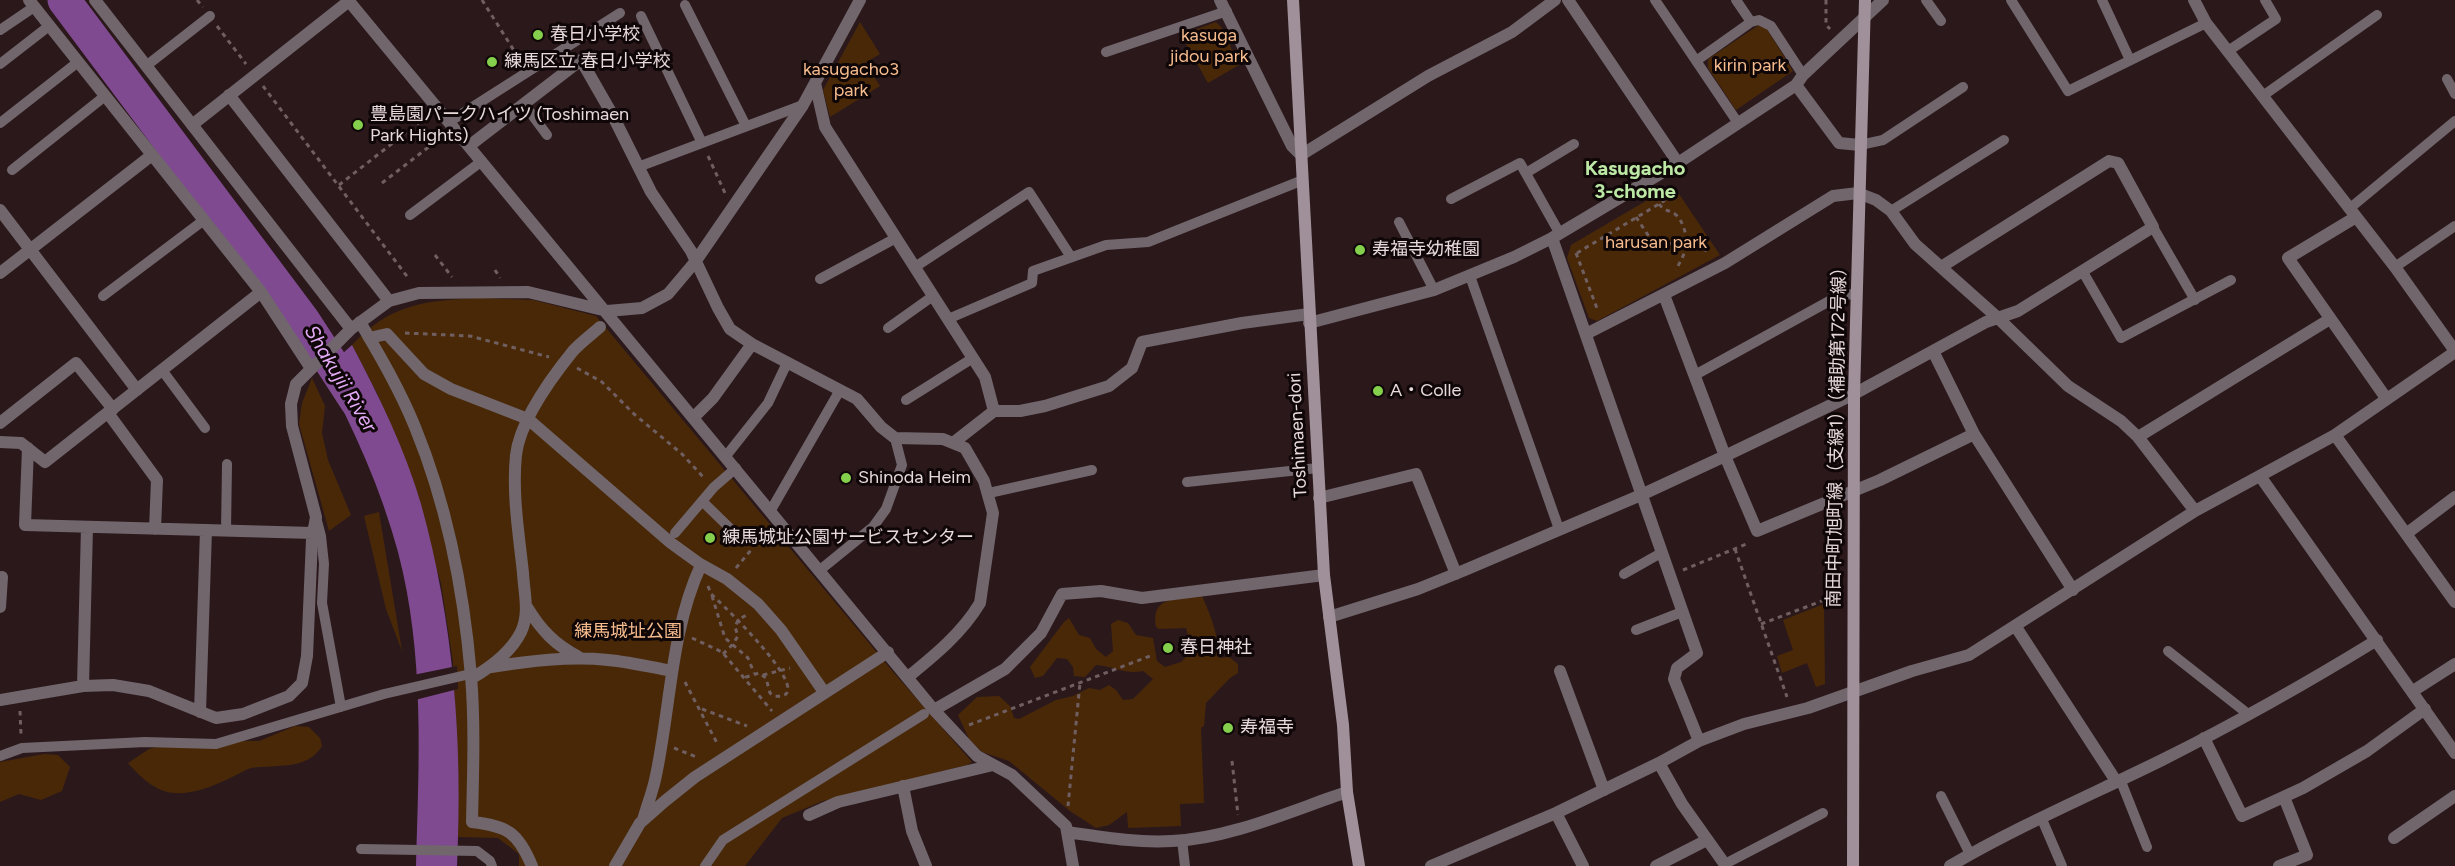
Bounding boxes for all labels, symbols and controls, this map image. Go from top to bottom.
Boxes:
place label: 春日小学校 [550,24,640,46]
park label: kasuga jidou park [1169,25,1249,68]
marker: 春日小学校 [531,28,545,42]
place label: 練馬区立 春日小学校 [504,51,670,73]
marker: 練馬区立 春日小学校 [485,55,499,69]
park label: kirin park [1714,55,1786,77]
park label: kasugacho3 park [803,59,899,101]
place label: 豊島園パークハイツ (Toshimaen Park Hights) [370,104,629,146]
marker: 豊島園パークハイツ (Toshimaen Park Hights) [351,118,365,132]
district label: Kasugacho 3-chome [1585,157,1685,204]
park label: harusan park [1605,232,1707,254]
place label: 寿福寺幼稚園 [1372,239,1480,261]
marker: 寿福寺幼稚園 [1353,243,1367,257]
street label: 南田中町旭町線（支線1）（補助第172号線） [1823,258,1851,608]
water label: Shakujii River [299,321,381,437]
street label: Toshimaen-dori [1284,372,1312,498]
place label: A・Colle [1390,380,1461,402]
marker: A・Colle [1371,384,1385,398]
place label: Shinoda Heim [858,467,971,489]
marker: Shinoda Heim [839,471,853,485]
place label: 練馬城址公園サービスセンター [722,527,974,549]
marker: 練馬城址公園サービスセンター [703,531,717,545]
park label: 練馬城址公園 [574,621,682,643]
place label: 春日神社 [1180,637,1252,659]
marker: 春日神社 [1161,641,1175,655]
place label: 寿福寺 [1240,717,1294,739]
marker: 寿福寺 [1221,721,1235,735]

